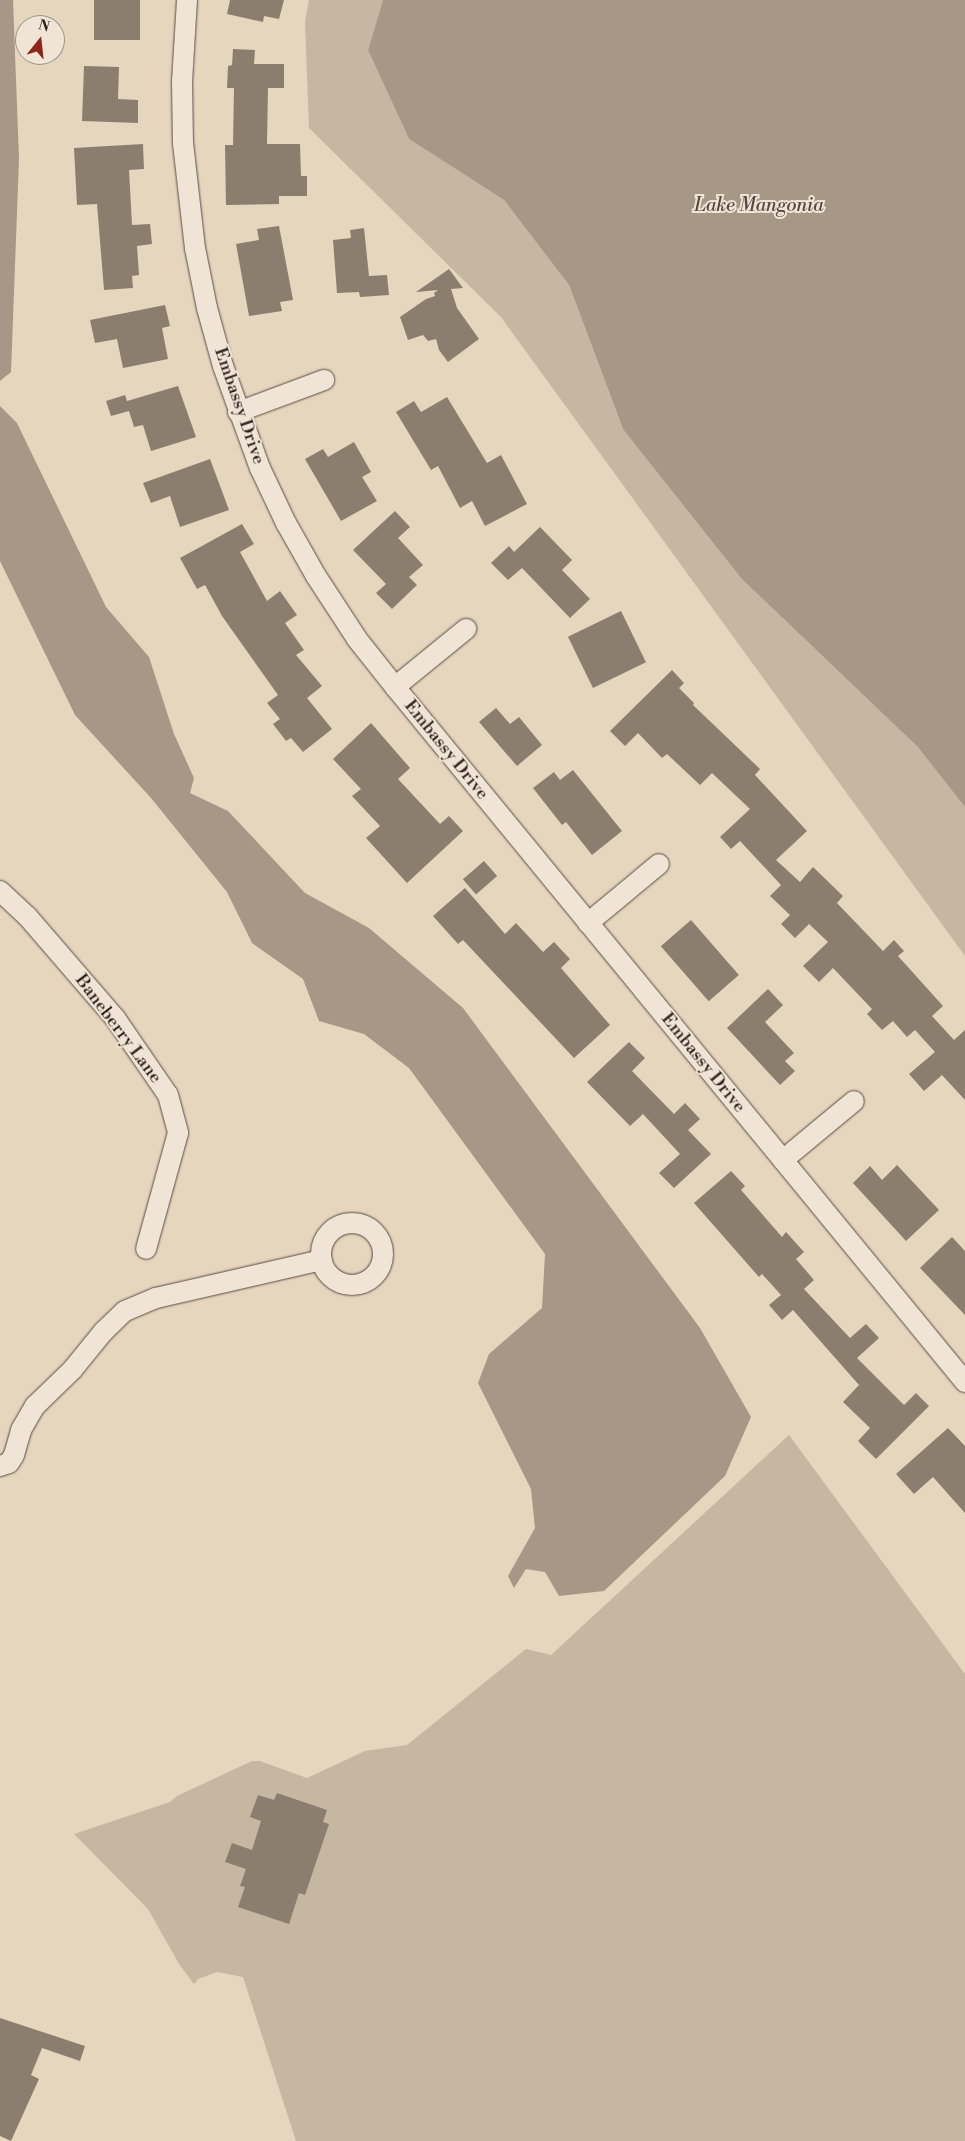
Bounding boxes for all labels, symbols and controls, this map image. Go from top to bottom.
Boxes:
north arrow [15,15,65,65]
text: N [36,16,52,37]
water label: Lake Mangonia [694,195,824,217]
street label: Embassy Drive [209,345,269,467]
street label: Embassy Drive [399,696,493,804]
street label: Baneberry Lane [70,970,166,1088]
street label: Embassy Drive [656,1009,750,1117]

